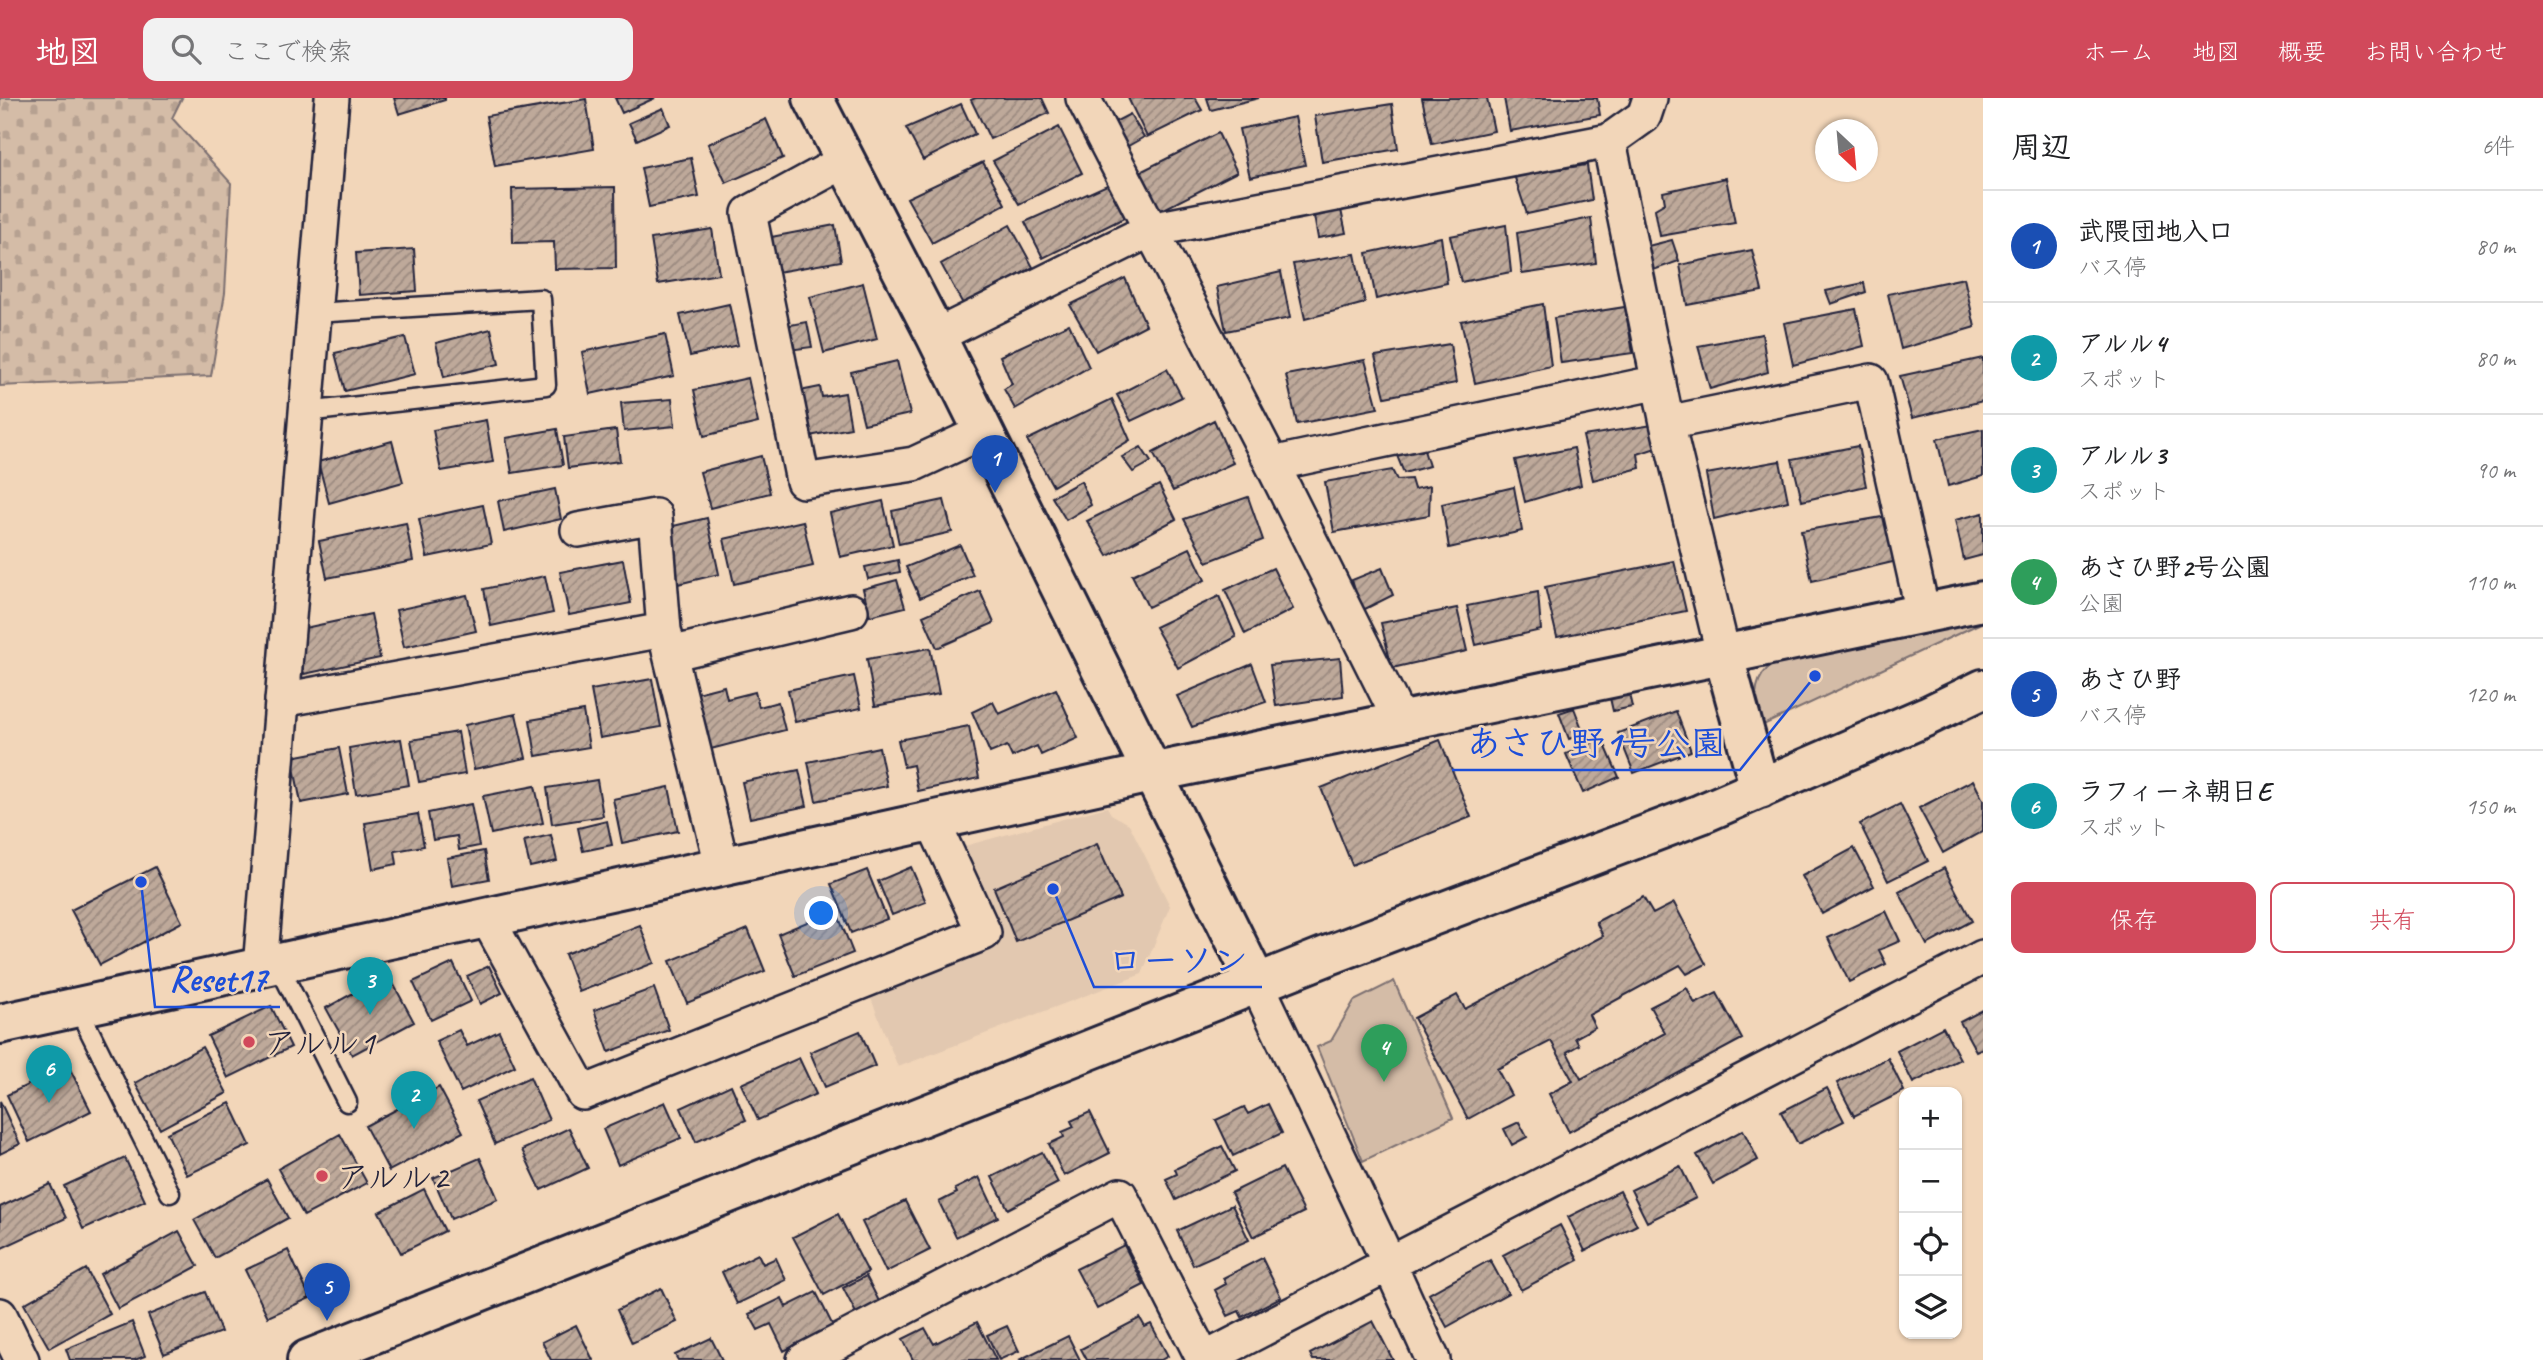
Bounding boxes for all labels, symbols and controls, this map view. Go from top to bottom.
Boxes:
search box [143,18,633,81]
icon: search [167,30,205,68]
text: 地図 [35,31,101,73]
text: ここで検索 [223,35,353,68]
text: ホーム [2083,37,2154,67]
text: 地図 [2192,37,2240,67]
text: 概要 [2278,37,2326,67]
text: お問い合わせ [2364,37,2508,67]
north arrow [1815,119,1878,182]
text: 周辺 [2011,128,2071,166]
text: 6件 [2482,132,2515,161]
text: 武隈団地入口 [2078,215,2234,248]
text: 1 [2029,232,2039,261]
text: 80 m [2476,232,2515,261]
text: バス停 [2078,253,2147,282]
text: アルル4 [2078,327,2166,360]
text: 2 [2029,344,2039,373]
text: 80 m [2476,344,2515,373]
text: スポット [2078,365,2170,394]
pin: 1 [972,435,1018,493]
text: アルル3 [2078,439,2166,472]
text: 3 [2029,456,2039,485]
text: 90 m [2476,456,2515,485]
text: スポット [2078,477,2170,506]
text: あさひ野2号公園 [2078,551,2271,584]
text: 4 [2029,568,2039,597]
text: 110 m [2466,568,2515,597]
text: 公園 [2078,589,2124,618]
text: あさひ野 [2078,663,2181,696]
text: 5 [2029,680,2039,709]
text: 120 m [2466,680,2515,709]
text: バス停 [2078,701,2147,730]
callout: あさひ野1号公園 [1452,714,1740,770]
text: あさひ野1号公園 [1466,721,1726,766]
text: ラフィーネ朝日E [2078,775,2271,808]
text: 6 [2029,792,2039,821]
text: 150 m [2466,792,2515,821]
text: スポット [2078,813,2170,842]
button: 保存 [2011,882,2256,953]
button: 共有 [2270,882,2515,953]
your location [804,896,838,930]
callout: ローソン [1094,931,1262,987]
text: ローソン [1108,938,1248,983]
callout: Reset17 [155,951,280,1007]
text: Reset17 [169,957,270,1002]
pin: 3 [347,957,393,1015]
place label: アルル1 [263,1022,377,1064]
pin: 4 [1361,1024,1407,1082]
marker: アルル1 [241,1034,257,1050]
pin: 6 [26,1045,72,1103]
pin: 2 [391,1071,437,1129]
map controls [1899,1087,1962,1339]
button: + [1899,1087,1962,1150]
button: − [1899,1150,1962,1213]
place label: アルル2 [336,1156,451,1198]
marker: アルル2 [314,1168,330,1184]
button: locate [1899,1213,1962,1276]
pin: 5 [304,1263,350,1321]
button: layers [1899,1276,1962,1339]

